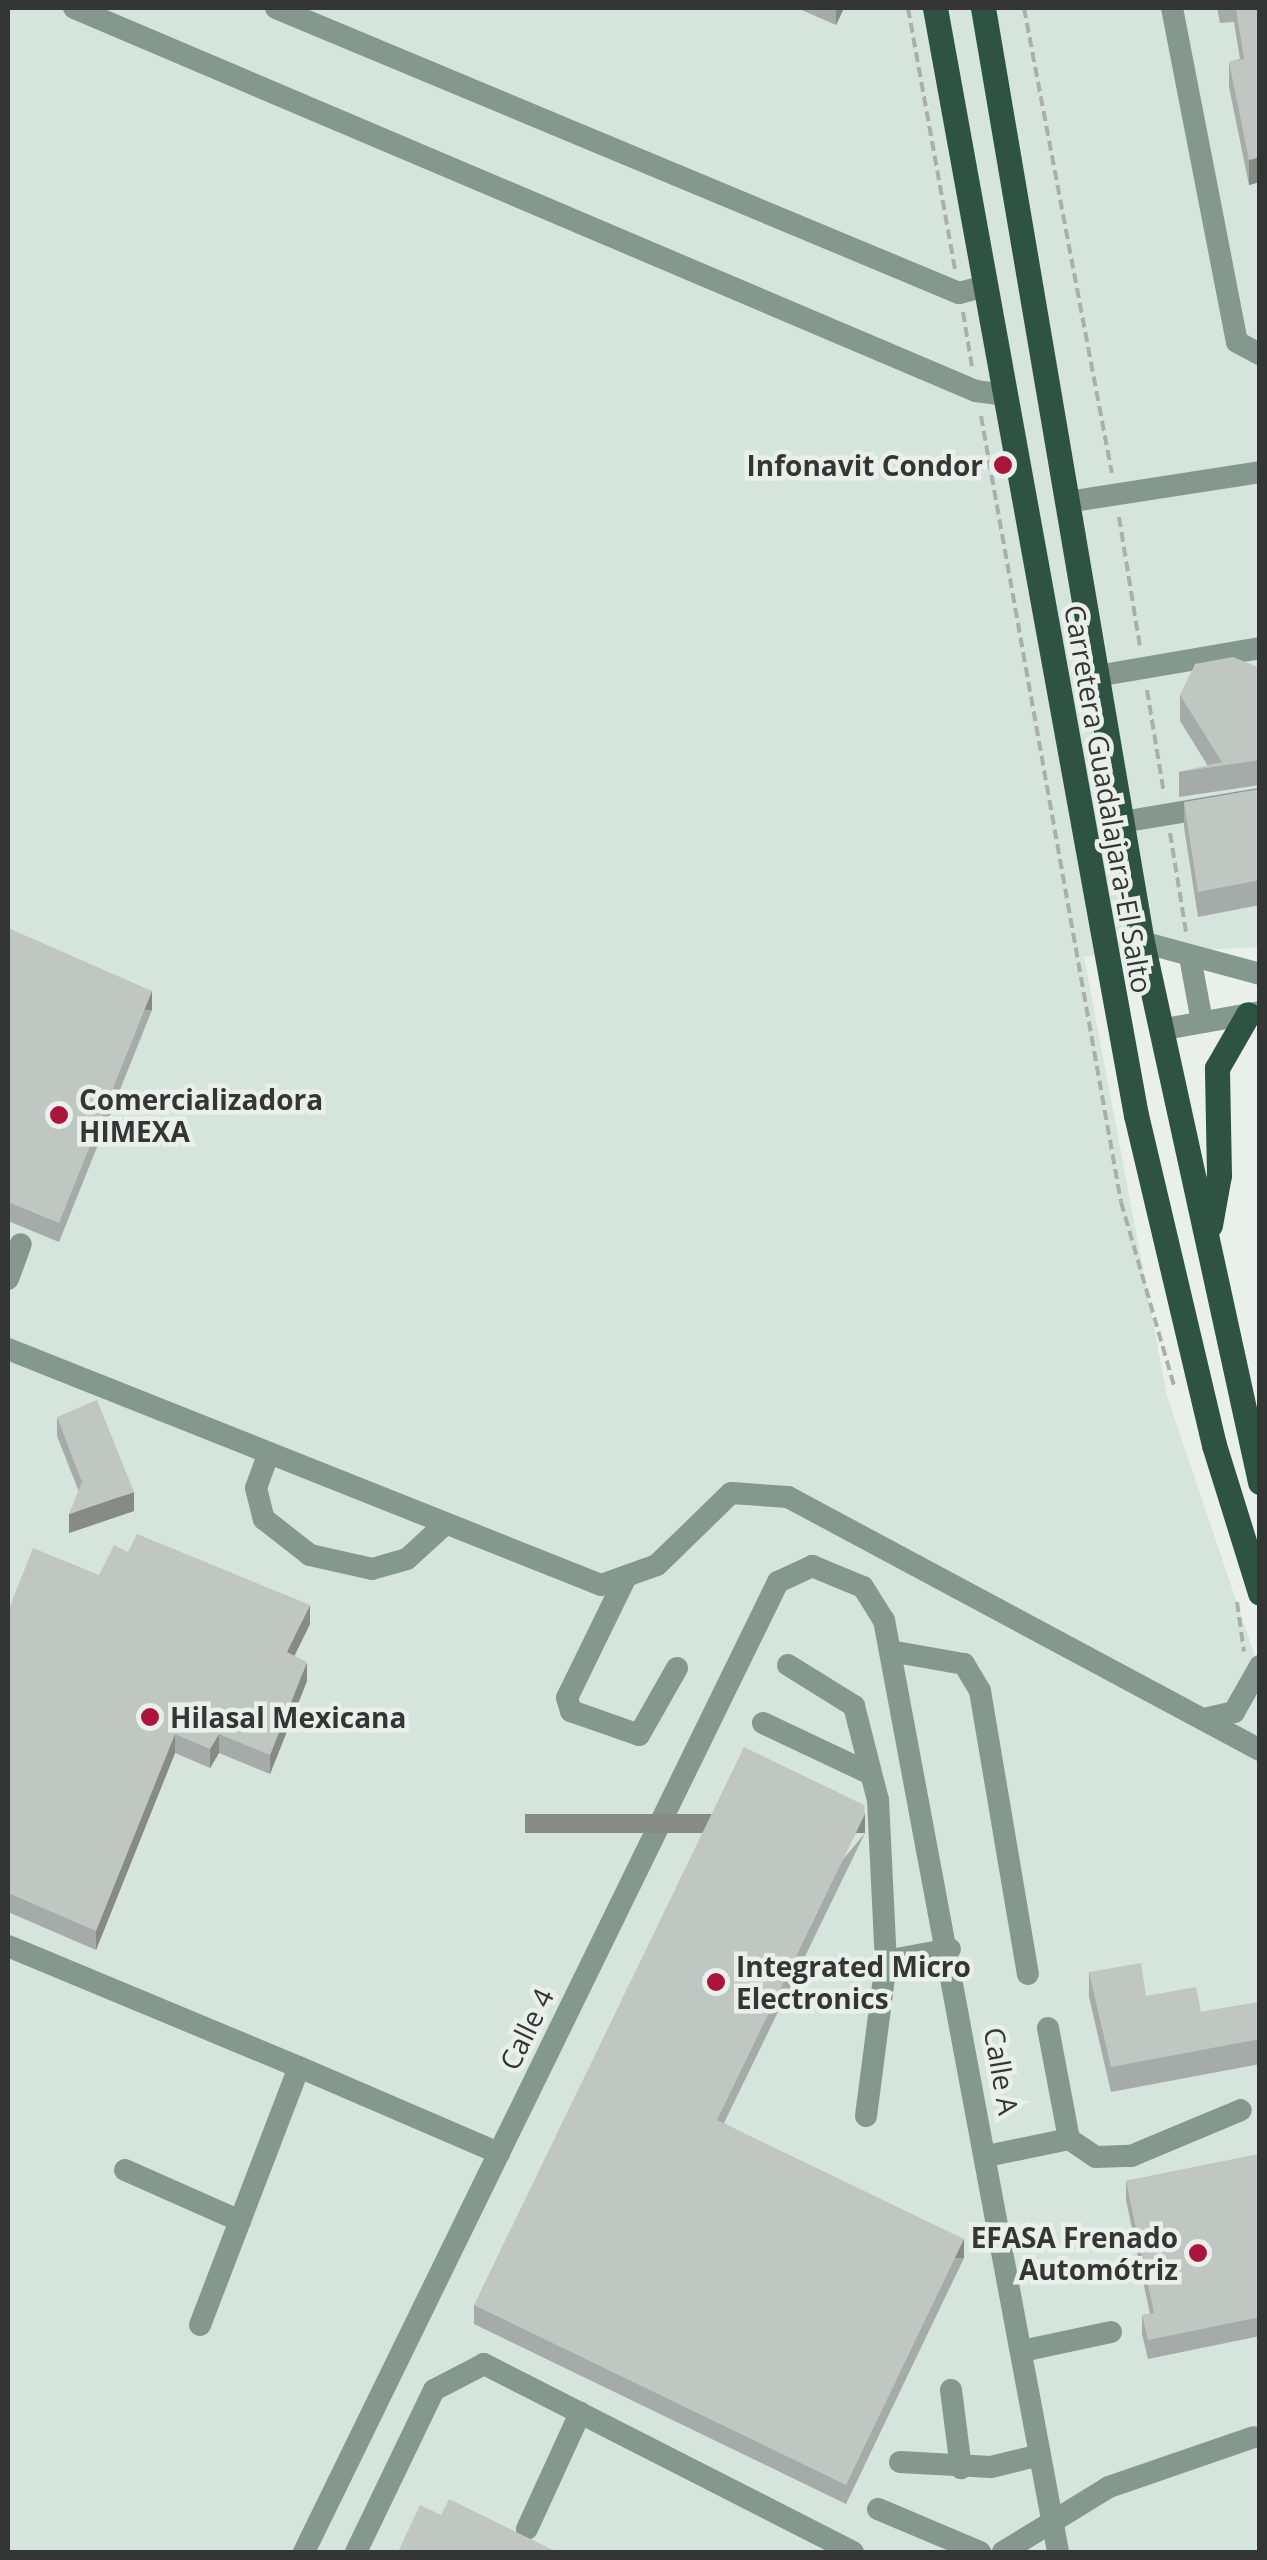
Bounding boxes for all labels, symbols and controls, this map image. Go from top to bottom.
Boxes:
place label: Infonavit Condor [747,448,983,482]
marker: Infonavit Condor [992,454,1014,476]
street label: Carretera Guadalajara-El Salto [1058,602,1160,996]
place label: Comercializadora HIMEXA [79,1082,323,1148]
marker: Comercializadora HIMEXA [48,1104,70,1126]
place label: Hilasal Mexicana [170,1700,406,1734]
marker: Hilasal Mexicana [139,1706,161,1728]
place label: Integrated Micro Electronics [736,1949,971,2015]
marker: Integrated Micro Electronics [705,1971,727,1993]
street label: Calle 4 [492,1983,560,2075]
street label: Calle A [978,2025,1026,2117]
place label: EFASA Frenado Automótriz [971,2220,1178,2286]
marker: EFASA Frenado Automótriz [1187,2242,1209,2264]

